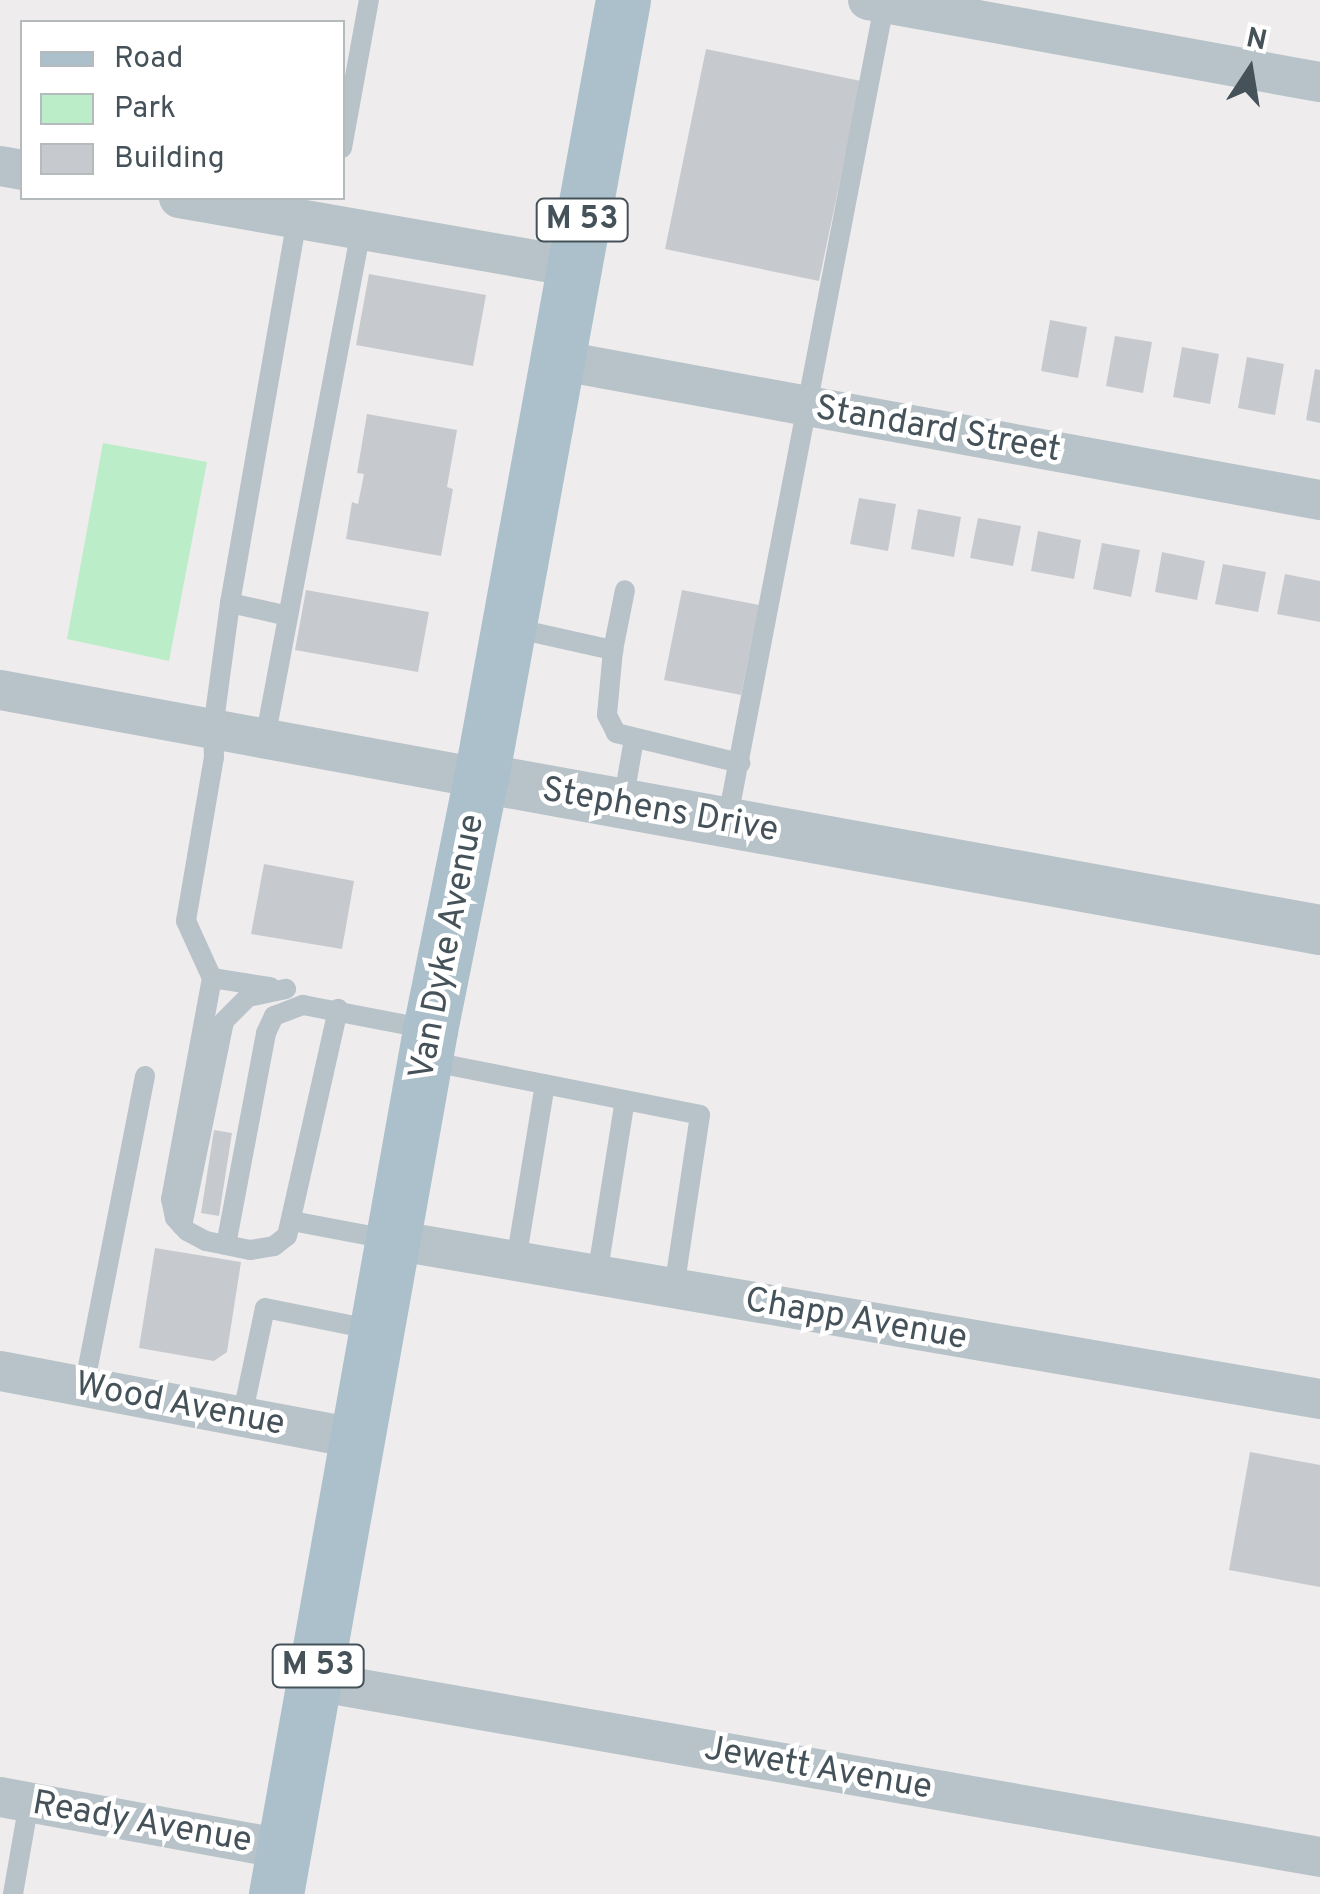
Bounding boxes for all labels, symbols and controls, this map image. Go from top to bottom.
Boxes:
legend [20,20,345,200]
north arrow [1200,20,1300,120]
text: N [1243,21,1270,60]
text: Road [114,41,183,78]
text: Park [114,91,176,128]
text: Building [114,141,225,178]
road number: M 53 [534,193,630,247]
street label: Standard Street [812,388,1064,472]
street label: Stephens Drive [539,770,781,852]
street label: Van Dyke Avenue [402,810,494,1084]
street label: Chapp Avenue [741,1280,971,1360]
street label: Wood Avenue [71,1364,289,1446]
road number: M 53 [270,1639,366,1693]
street label: Jewett Avenue [700,1728,936,1810]
street label: Ready Avenue [28,1783,256,1863]

